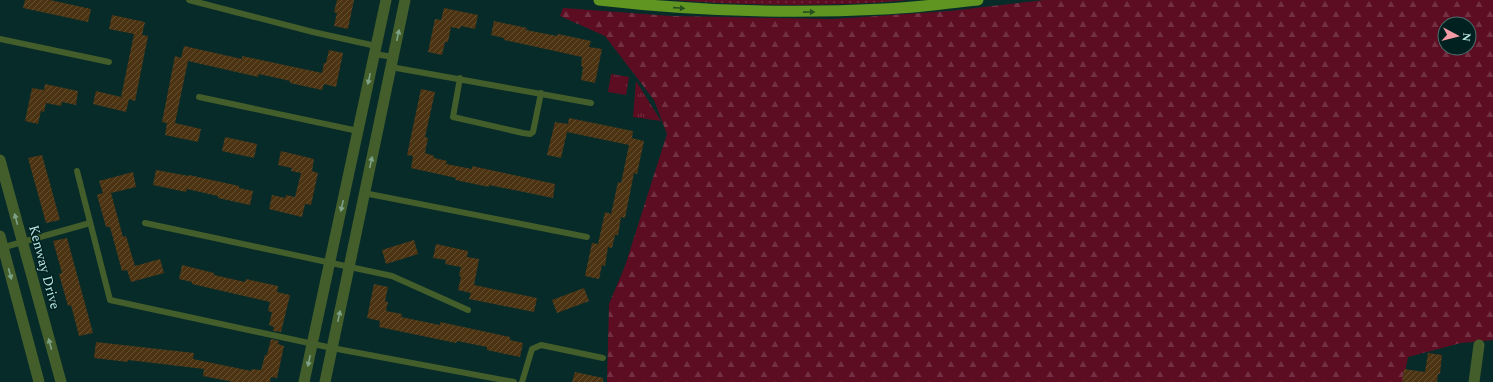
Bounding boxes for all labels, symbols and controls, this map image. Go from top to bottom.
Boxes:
one-way arrow [673,5,685,12]
one-way arrow [803,8,815,15]
north arrow [1437,16,1477,56]
one-way arrow [395,28,401,41]
text: N [1457,32,1475,43]
one-way arrow [366,73,372,85]
one-way arrow [368,156,374,168]
one-way arrow [338,200,344,212]
one-way arrow [13,213,19,225]
street label: Kenway Drive [23,223,66,312]
one-way arrow [7,268,13,280]
one-way arrow [336,310,342,323]
one-way arrow [47,338,53,351]
one-way arrow [305,355,311,367]

